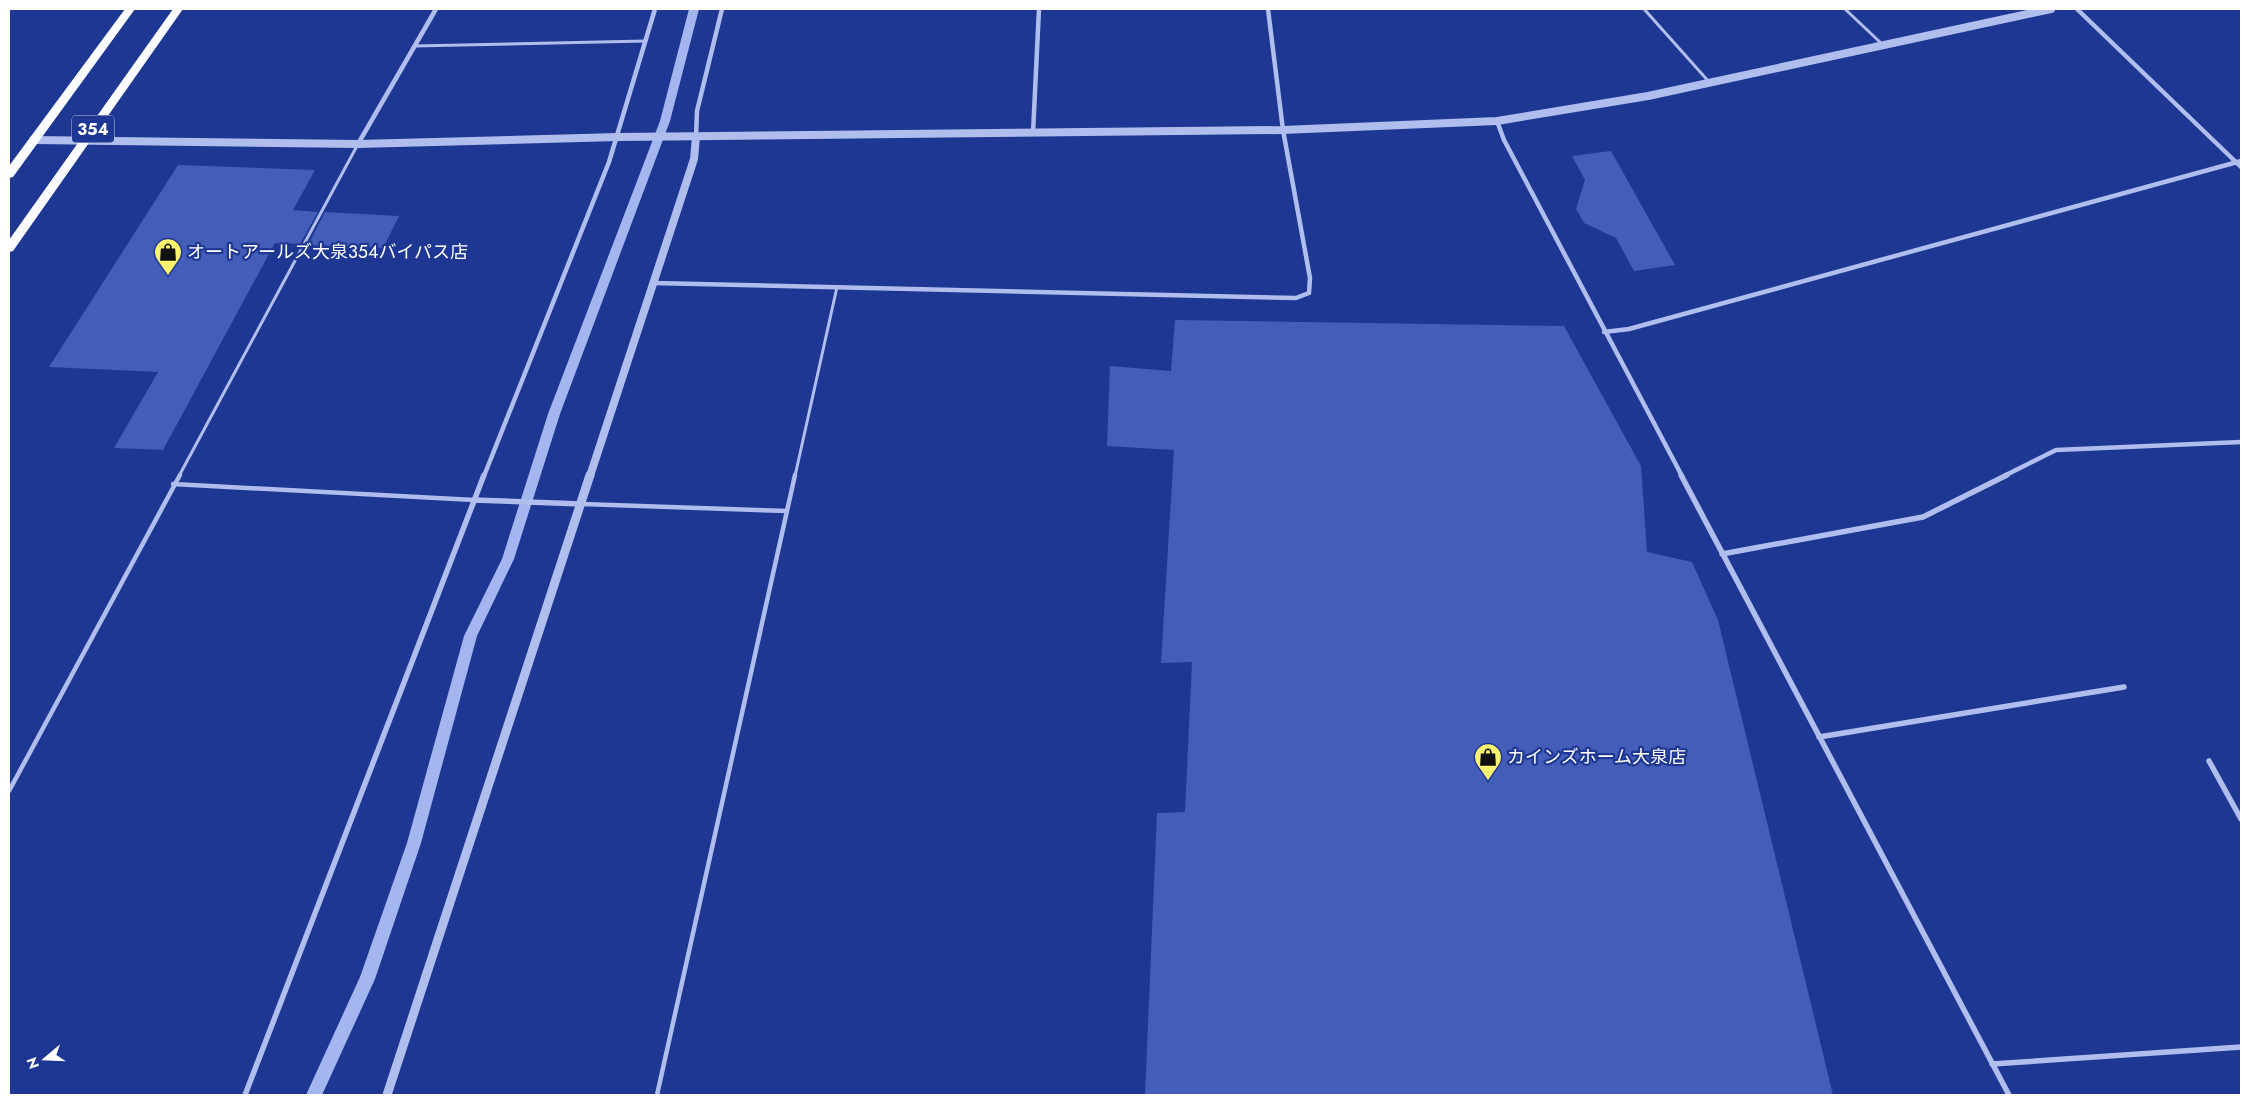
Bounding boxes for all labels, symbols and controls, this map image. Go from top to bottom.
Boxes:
road number: 354 [72,116,114,142]
shop icon: オートアールズ大泉354バイパス店 [153,237,183,276]
place label: オートアールズ大泉354バイパス店 [187,239,468,265]
shop icon: カインズホーム大泉店 [1473,742,1503,781]
place label: カインズホーム大泉店 [1507,744,1686,770]
north arrow [20,1034,70,1084]
text: N [21,1055,44,1072]

